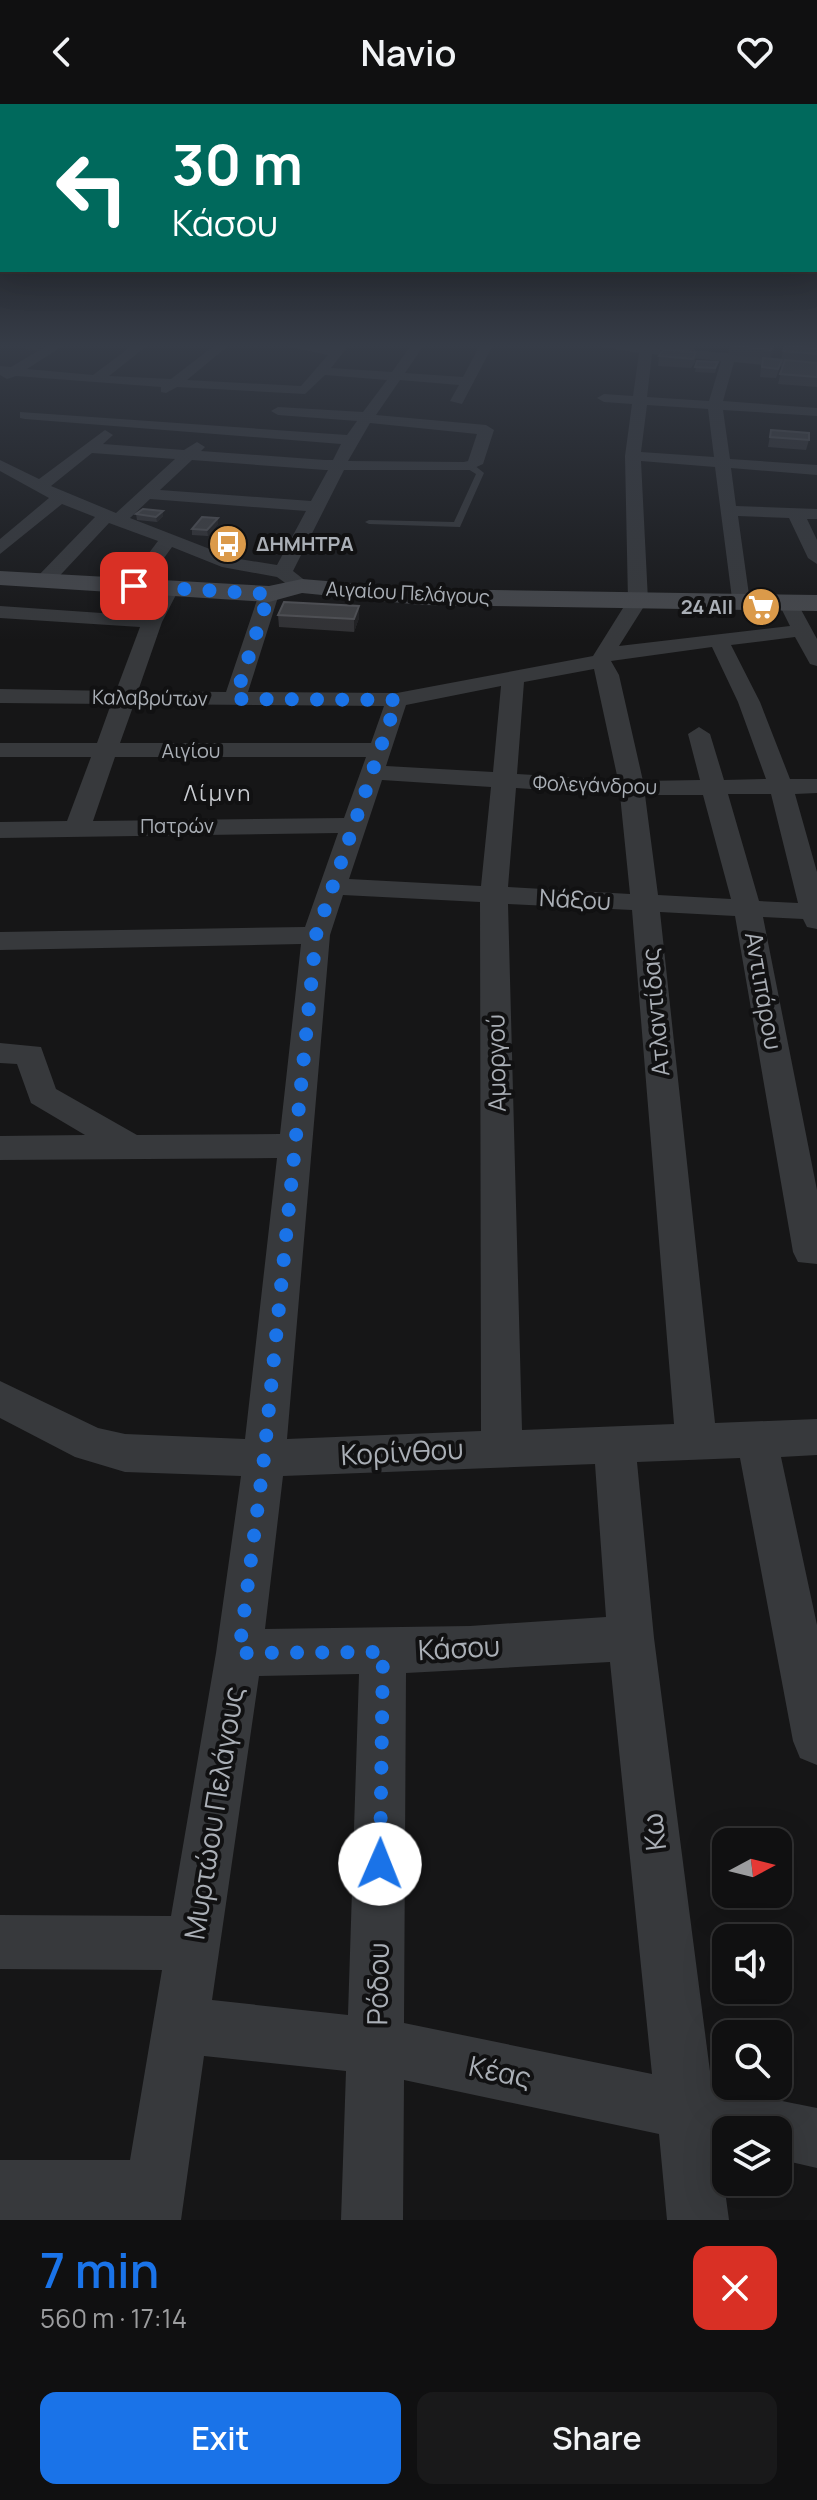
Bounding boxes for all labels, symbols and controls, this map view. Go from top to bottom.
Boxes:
text: Navio [360,28,457,77]
icon: back [40,30,84,74]
icon: heart [733,30,777,74]
text: 30 m [172,125,303,202]
icon: left [40,136,144,240]
text: Κάσου [172,198,278,247]
bus stop icon: ΔΗΜΗΤΡΑ [207,523,249,565]
place label: ΔΗΜΗΤΡΑ [256,530,354,557]
pin [100,552,168,620]
icon: arrive [112,564,156,608]
street label: Αιγαίου Πελάγους [325,575,491,610]
supermarket icon: 24 All [740,586,782,628]
place label: 24 All [681,593,733,620]
street label: Καλαβρύτων [92,683,208,712]
street label: Αιγίου [162,737,220,764]
street label: Φολεγάνδρου [532,769,658,800]
district label: Λίμνη [184,778,252,808]
street label: Πατρών [140,812,214,839]
street label: Νάξου [538,880,612,917]
street label: Αντιπάρου [738,929,791,1052]
street label: Ατλαντίδας [632,947,677,1078]
street label: Αμοργού [478,1014,513,1112]
street label: Κορίνθου [340,1429,464,1473]
street label: Κάσου [417,1626,501,1668]
street label: Μυρτώου Πελάγους [174,1684,252,1942]
street label: Κω [632,1811,674,1853]
position arrow [338,1822,422,1906]
north arrow [712,1828,792,1908]
map controls [712,1828,792,2196]
button: sound [712,1924,792,2004]
street label: Ρόδου [357,1942,397,2026]
button: search [712,2020,792,2100]
street label: Κέας [466,2046,535,2096]
button: layers [712,2116,792,2196]
text: 7 min [40,2237,159,2302]
button: close [693,2246,777,2330]
text: 560 m · 17:14 [40,2300,187,2336]
button: Exit [40,2392,401,2484]
button: Share [417,2392,777,2484]

